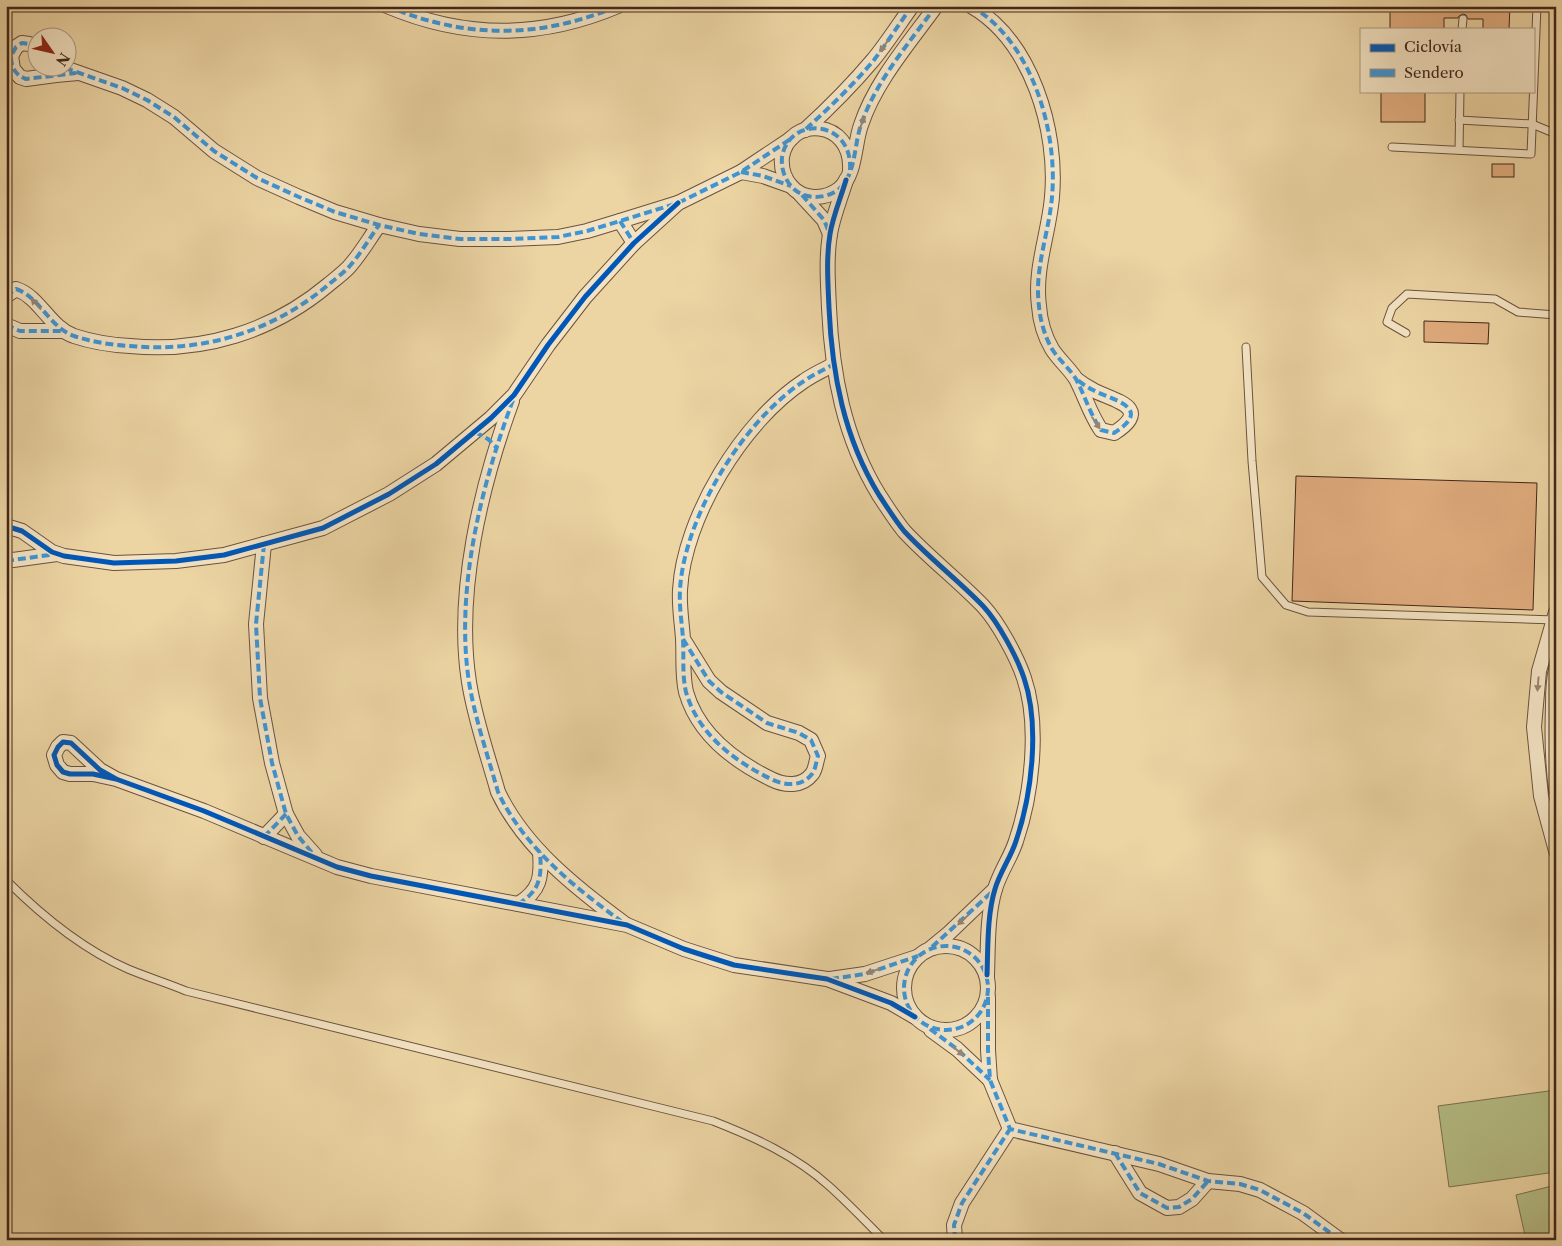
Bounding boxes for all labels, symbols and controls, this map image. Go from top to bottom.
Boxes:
north arrow [28,28,78,78]
legend [1360,28,1534,92]
text: Ciclovía [1404,37,1462,56]
one-way arrow [878,39,889,52]
text: N [52,49,74,69]
text: Sendero [1404,63,1464,82]
one-way arrow [859,115,866,130]
one-way arrow [30,299,42,311]
one-way arrow [1092,416,1101,430]
one-way arrow [1534,676,1542,692]
one-way arrow [957,914,969,926]
one-way arrow [866,968,881,975]
one-way arrow [952,1045,964,1057]

